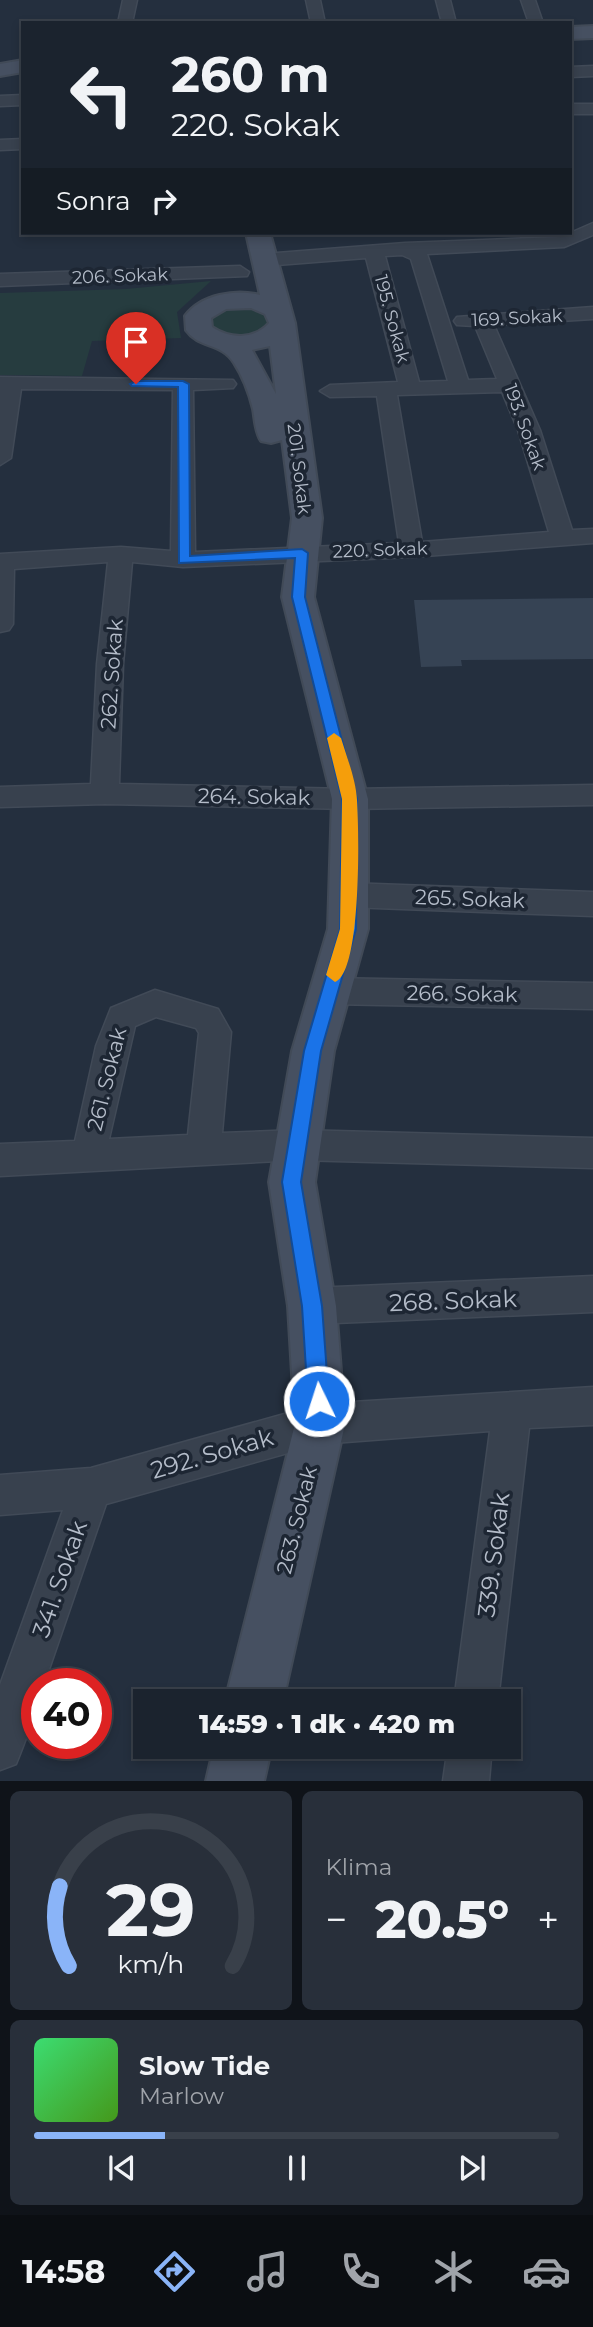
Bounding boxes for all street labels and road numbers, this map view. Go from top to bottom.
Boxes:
street label: 206. Sokak [72,263,169,289]
street label: 195. Sokak [370,272,414,366]
street label: 169. Sokak [471,305,563,331]
street label: 193. Sokak [499,381,551,473]
street label: 201. Sokak [283,422,316,516]
street label: 220. Sokak [332,537,428,563]
street label: 262. Sokak [95,618,128,730]
street label: 264. Sokak [198,783,311,810]
street label: 265. Sokak [415,884,526,913]
street label: 266. Sokak [406,980,518,1007]
street label: 261. Sokak [82,1024,132,1133]
street label: 268. Sokak [389,1284,518,1317]
street label: 292. Sokak [147,1422,277,1485]
street label: 263. Sokak [271,1463,322,1576]
street label: 339. Sokak [471,1490,516,1619]
street label: 341. Sokak [26,1516,93,1641]

